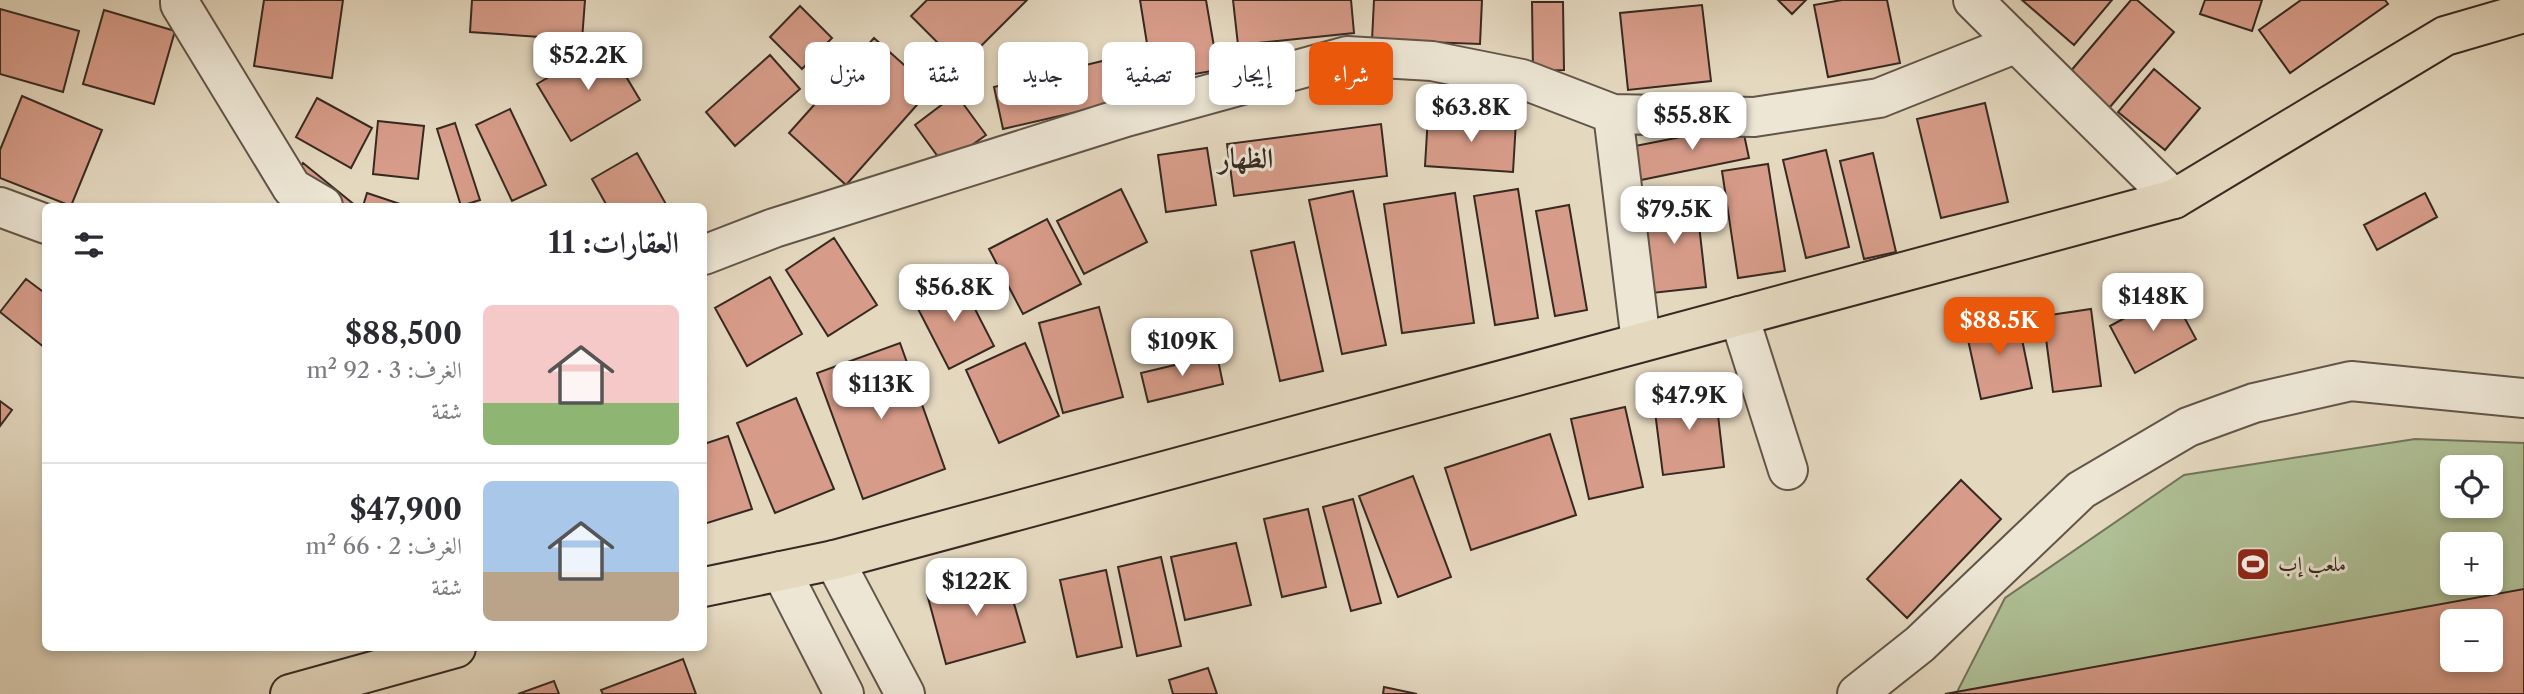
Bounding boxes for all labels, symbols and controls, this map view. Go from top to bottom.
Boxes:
pin: $52.2K [531,32,645,92]
text: $52.2K [549,41,627,69]
chip: منزل [805,42,890,105]
chip: شقة [904,42,984,105]
chip: جديد [998,42,1088,105]
chip: تصفية [1102,42,1195,105]
chip: إيجار [1209,42,1295,105]
chip: شراء [1309,42,1393,105]
pin: $63.8K [1414,85,1528,144]
pin: $55.8K [1635,92,1749,152]
text: $63.8K [1432,93,1510,121]
text: $55.8K [1653,101,1731,129]
district label: الظهار [1216,141,1273,175]
pin: $79.5K [1617,187,1731,246]
text: $79.5K [1636,195,1712,223]
text: العقارات: 11 [548,224,679,261]
icon: filters [70,226,108,264]
pin: $56.8K [897,264,1011,324]
text: $56.8K [915,273,993,301]
pin: $148K [2104,274,2202,333]
text: $148K [2118,282,2188,310]
pin: $88.5K [1942,298,2056,357]
text: $88.5K [1960,306,2038,334]
text: $88,500 [345,315,462,352]
pin: $109K [1133,318,1231,378]
text: $109K [1147,327,1217,355]
icon: home [539,333,623,417]
text: الغرف: 3 · 92 m² [306,356,462,384]
pin: $113K [832,362,930,421]
text: $113K [849,370,913,398]
pin: $47.9K [1632,372,1746,432]
text: $47.9K [1651,381,1727,409]
text: شقة [432,397,462,425]
map controls [2440,455,2503,672]
button: locate [2440,455,2503,518]
text: $47,900 [350,491,462,528]
icon: home [539,509,623,593]
text: الغرف: 2 · 66 m² [306,532,462,560]
button: + [2440,532,2503,595]
sports icon: ملعب إب [2234,545,2272,583]
place label: ملعب إب [2278,551,2346,578]
pin: $122K [927,558,1025,618]
text: $122K [942,567,1010,595]
text: شقة [432,573,462,601]
button: − [2440,609,2503,672]

